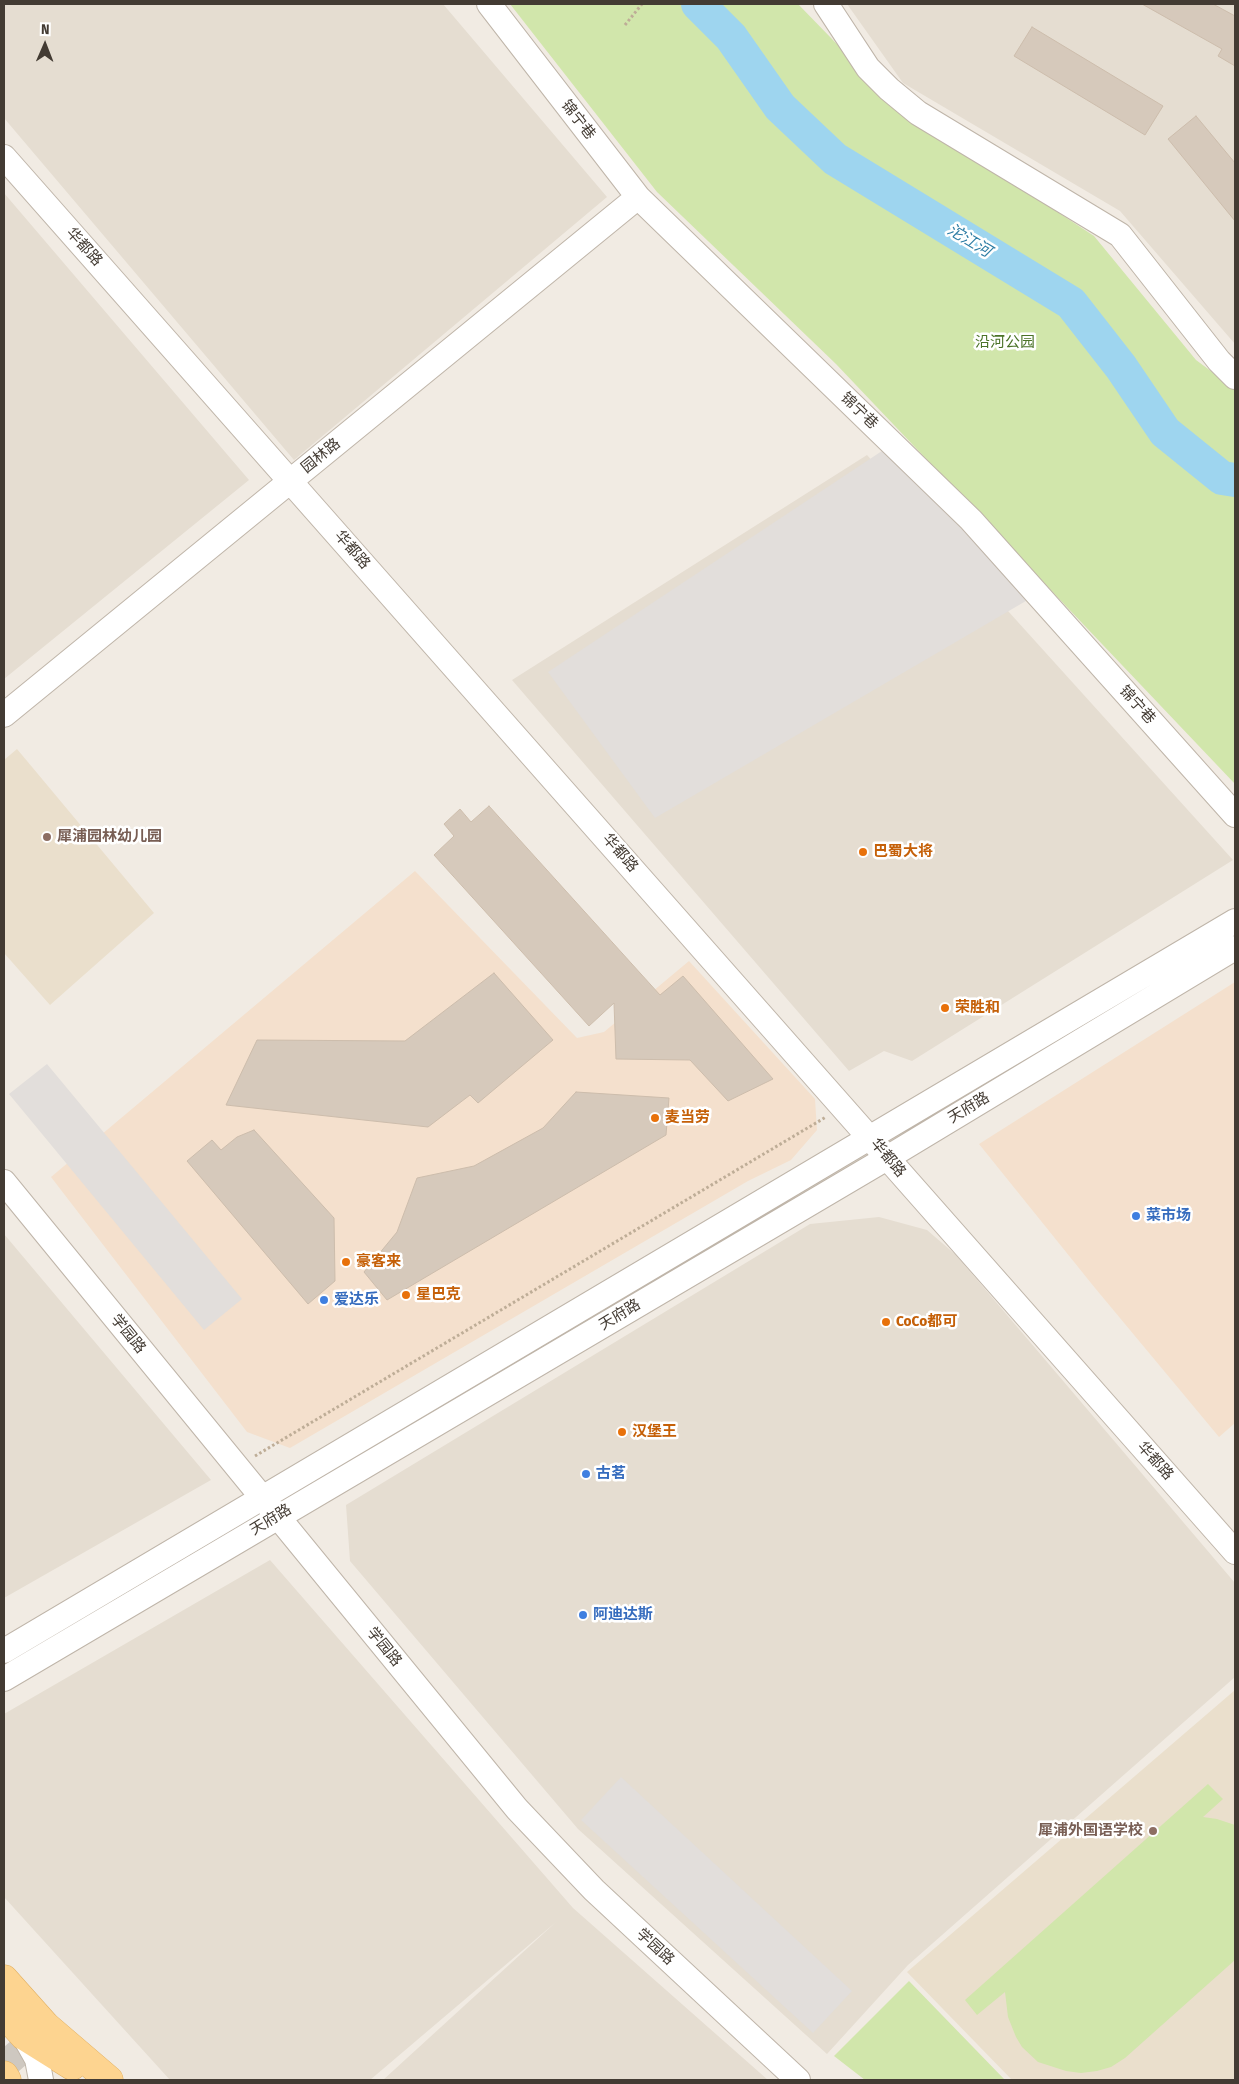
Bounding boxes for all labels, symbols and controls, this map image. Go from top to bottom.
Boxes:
north arrow [20,20,70,70]
text: N [41,21,50,38]
street label: 锦宁巷 [557,97,599,143]
water label: 沱江河 [943,220,995,262]
street label: 华都路 [62,224,106,270]
park label: 沿河公园 [975,334,1035,352]
street label: 锦宁巷 [837,389,881,433]
street label: 园林路 [298,435,344,477]
street label: 华都路 [330,527,374,573]
street label: 锦宁巷 [1115,682,1159,728]
place label: 犀浦园林幼儿园 [57,828,162,846]
street label: 华都路 [598,830,642,876]
marker: 犀浦园林幼儿园 [41,831,53,843]
place label: 巴蜀大将 [873,843,933,861]
marker: 巴蜀大将 [857,846,869,858]
place label: 荣胜和 [955,999,1000,1017]
marker: 荣胜和 [939,1002,951,1014]
street label: 天府路 [945,1089,993,1127]
place label: 麦当劳 [665,1109,710,1127]
marker: 麦当劳 [649,1112,661,1124]
street label: 华都路 [867,1135,909,1181]
place label: 菜市场 [1146,1207,1191,1225]
marker: 菜市场 [1130,1210,1142,1222]
place label: 豪客来 [356,1253,401,1271]
marker: 豪客来 [340,1256,352,1268]
place label: 星巴克 [416,1286,461,1304]
marker: 星巴克 [400,1289,412,1301]
place label: 爱达乐 [334,1291,379,1309]
marker: 爱达乐 [318,1294,330,1306]
street label: 天府路 [596,1296,644,1334]
street label: 学园路 [107,1311,149,1357]
place label: CoCo都可 [896,1313,957,1331]
marker: CoCo都可 [880,1316,892,1328]
place label: 汉堡王 [632,1423,677,1441]
marker: 汉堡王 [616,1426,628,1438]
street label: 华都路 [1133,1438,1177,1484]
place label: 古茗 [596,1465,626,1483]
marker: 古茗 [580,1468,592,1480]
street label: 天府路 [247,1501,295,1539]
place label: 阿迪达斯 [593,1606,653,1624]
marker: 阿迪达斯 [577,1609,589,1621]
street label: 学园路 [363,1624,405,1670]
place label: 犀浦外国语学校 [1038,1822,1143,1840]
marker: 犀浦外国语学校 [1147,1825,1159,1837]
street label: 学园路 [632,1925,678,1969]

